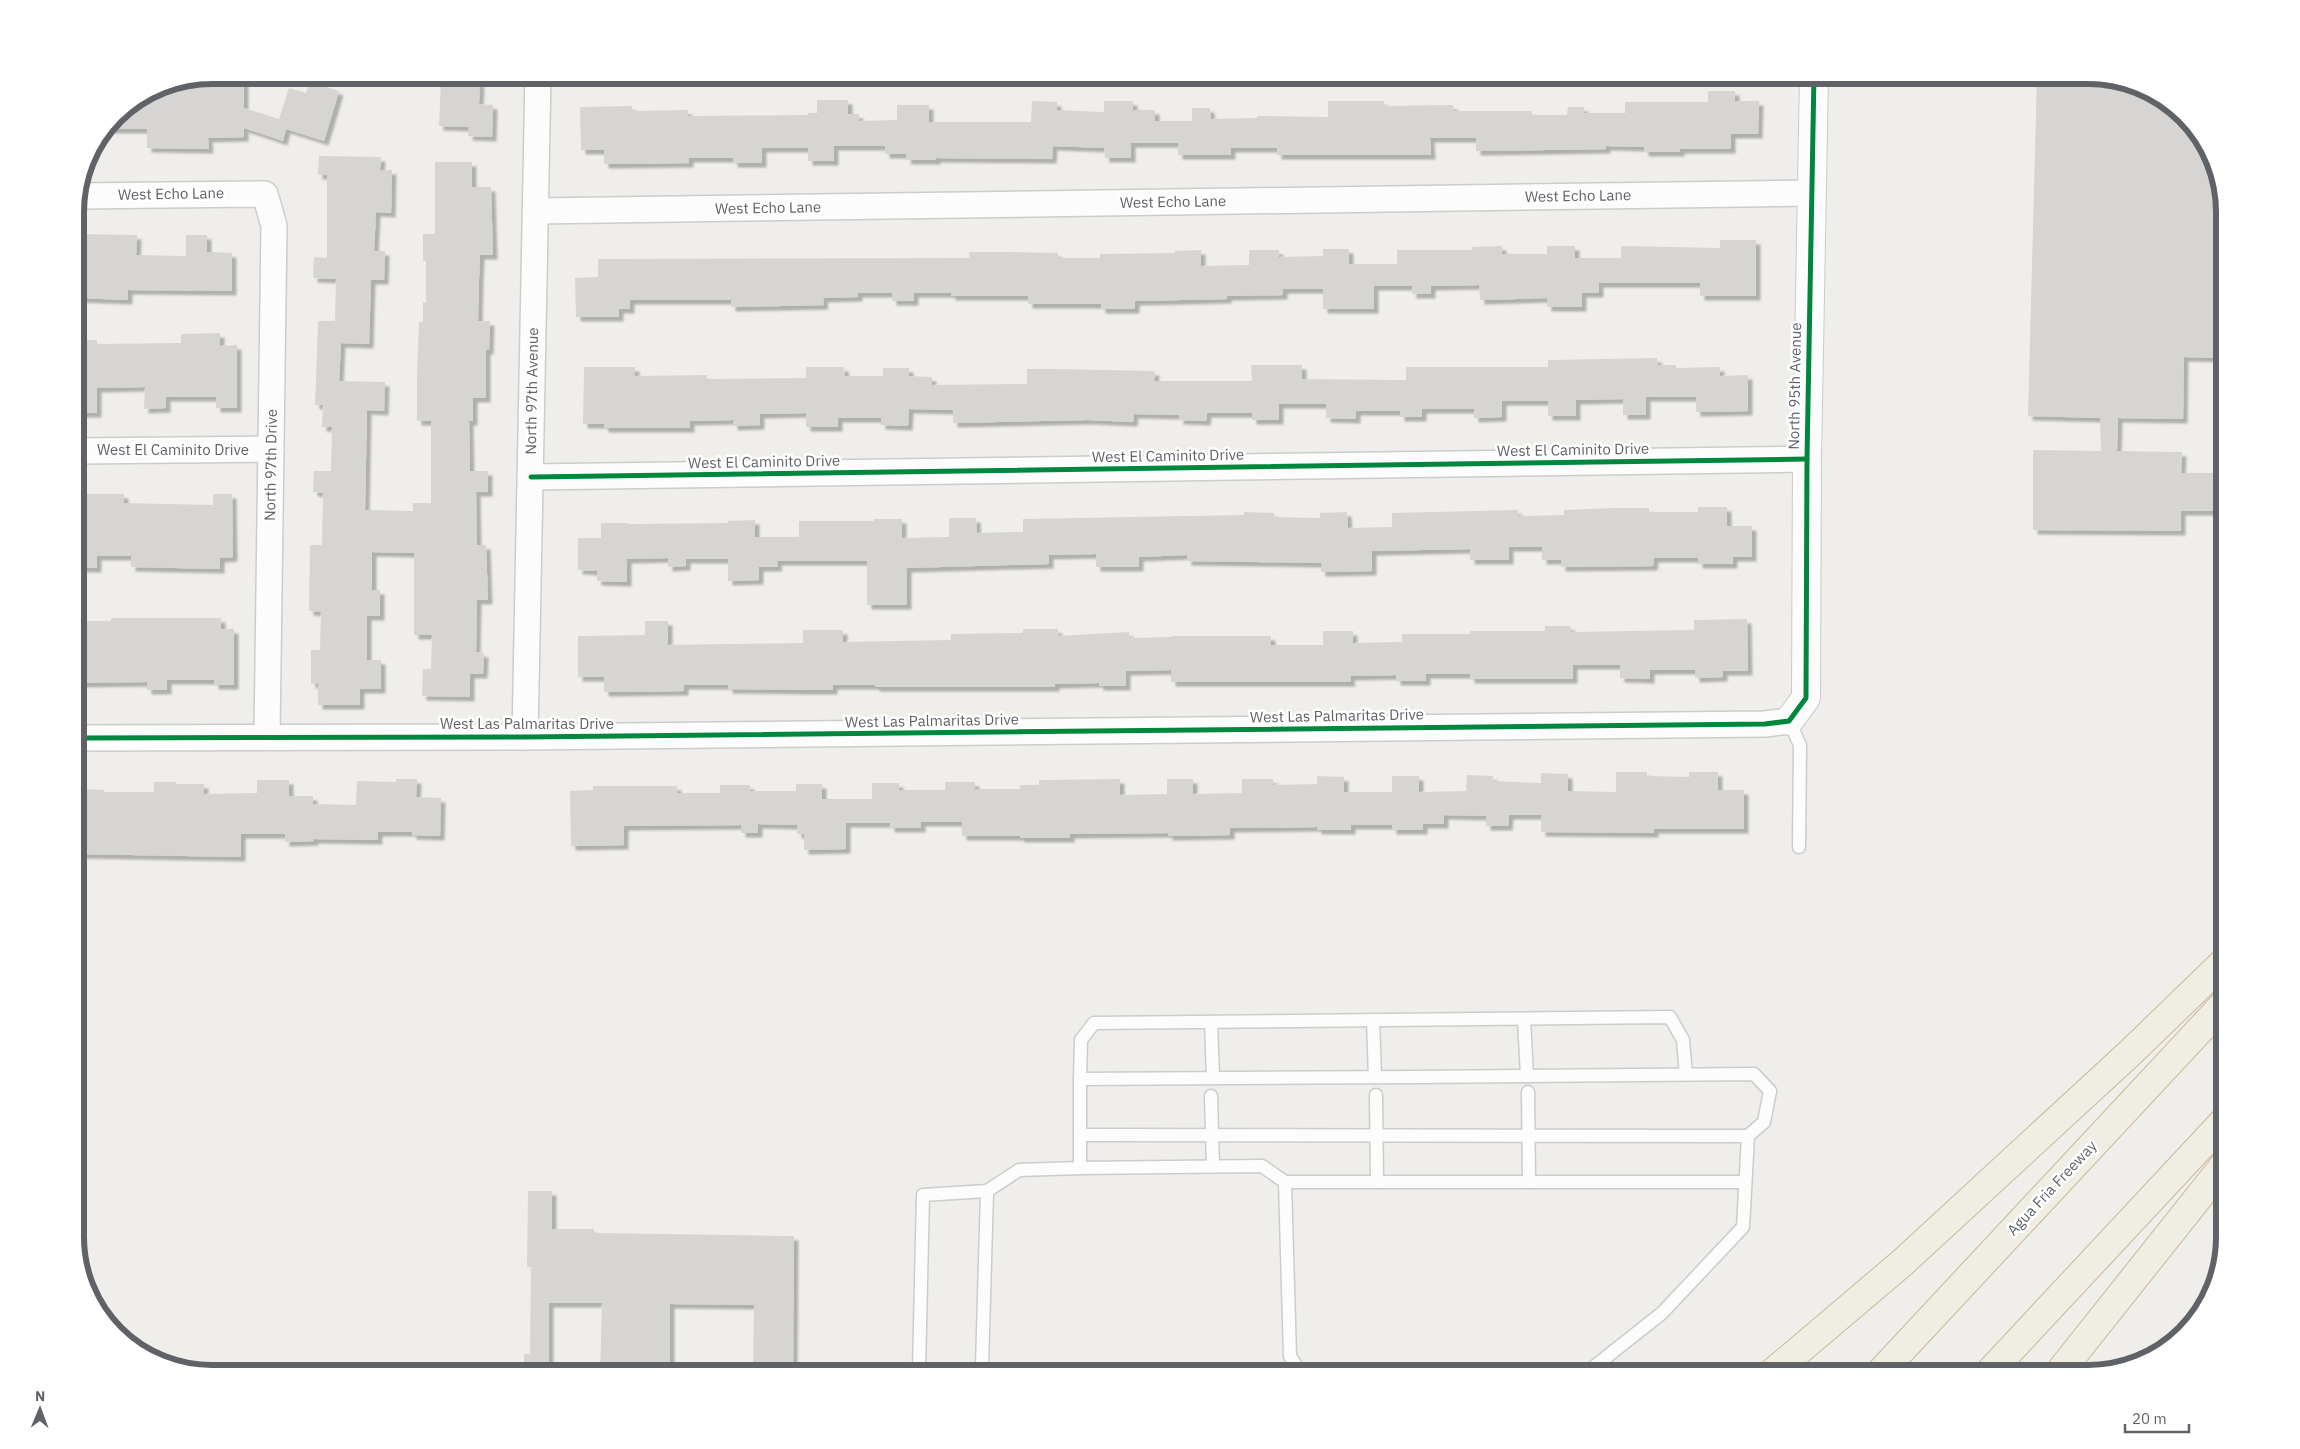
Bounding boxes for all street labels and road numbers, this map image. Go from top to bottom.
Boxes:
street label: West Echo Lane [118,183,224,204]
street label: West Echo Lane [1525,185,1631,206]
street label: West Echo Lane [1120,191,1226,212]
street label: West Echo Lane [715,197,821,218]
street label: North 95th Avenue [1784,322,1805,450]
street label: North 97th Avenue [521,327,542,455]
street label: North 97th Drive [260,409,281,521]
street label: West El Caminito Drive [1497,439,1649,460]
street label: West El Caminito Drive [97,440,249,459]
street label: West El Caminito Drive [1092,445,1244,466]
street label: West El Caminito Drive [688,451,840,472]
street label: West Las Palmaritas Drive [1250,704,1424,727]
street label: West Las Palmaritas Drive [845,709,1019,732]
street label: West Las Palmaritas Drive [440,714,614,733]
street label: Agua Fria Freeway [2003,1136,2101,1239]

